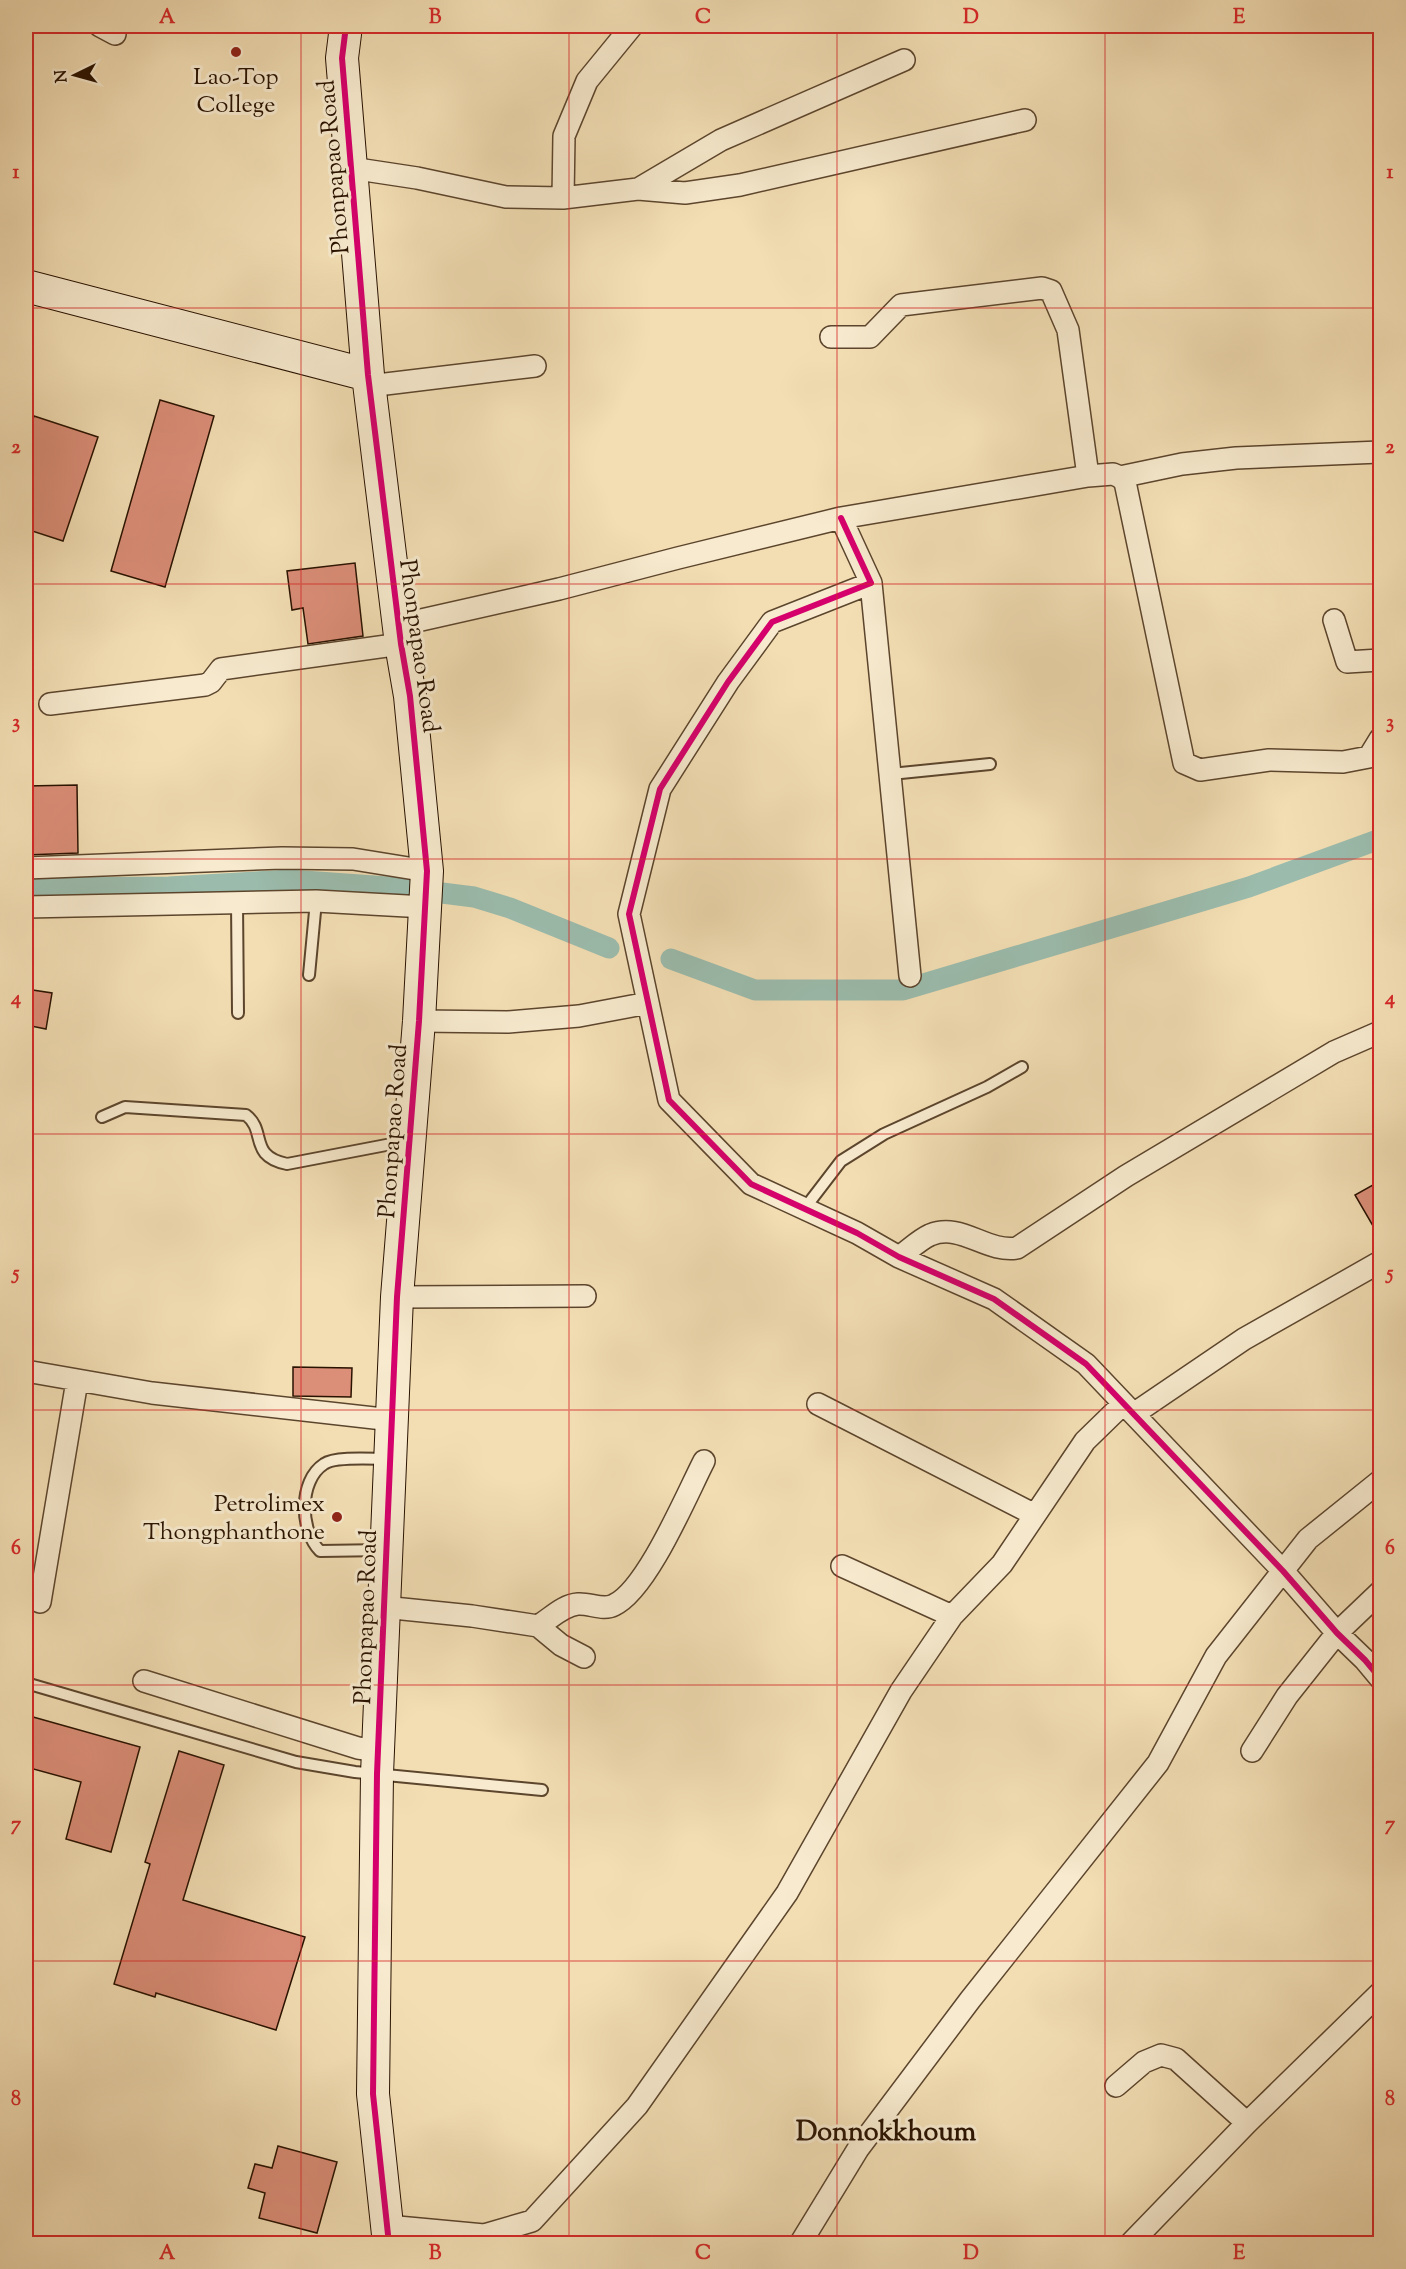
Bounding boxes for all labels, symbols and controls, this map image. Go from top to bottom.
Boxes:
text: A [159,4,176,33]
text: B [429,4,442,33]
text: C [695,4,711,33]
text: D [963,4,979,33]
text: E [1233,4,1246,33]
north arrow [45,45,105,105]
marker: Lao-Top College [229,45,243,59]
place label: Lao-Top College [193,61,279,123]
text: N [51,69,75,83]
street label: Phonpapao Road [310,78,360,255]
text: 1 [13,159,20,188]
text: 1 [1387,159,1394,188]
text: 2 [11,434,21,463]
text: 2 [1385,434,1395,463]
street label: Phonpapao Road [389,557,447,736]
text: 3 [12,709,20,738]
text: 3 [1386,709,1394,738]
text: 4 [10,985,21,1014]
text: 4 [1384,985,1395,1014]
street label: Phonpapao Road [371,1042,417,1220]
text: 5 [11,1260,20,1289]
text: 5 [1385,1260,1394,1289]
place label: Petrolimex Thongphanthone [143,1488,325,1550]
marker: Petrolimex Thongphanthone [330,1510,344,1524]
street label: Phonpapao Road [347,1529,387,1705]
text: 6 [11,1535,21,1564]
text: 6 [1385,1535,1395,1564]
text: 7 [11,1811,22,1840]
text: 7 [1385,1811,1396,1840]
text: 8 [11,2086,21,2115]
text: 8 [1385,2086,1395,2115]
district label: Donnokkhoum [796,2114,977,2153]
text: A [159,2240,176,2269]
text: B [429,2240,442,2269]
text: C [695,2240,711,2269]
text: D [963,2240,979,2269]
text: E [1233,2240,1246,2269]

